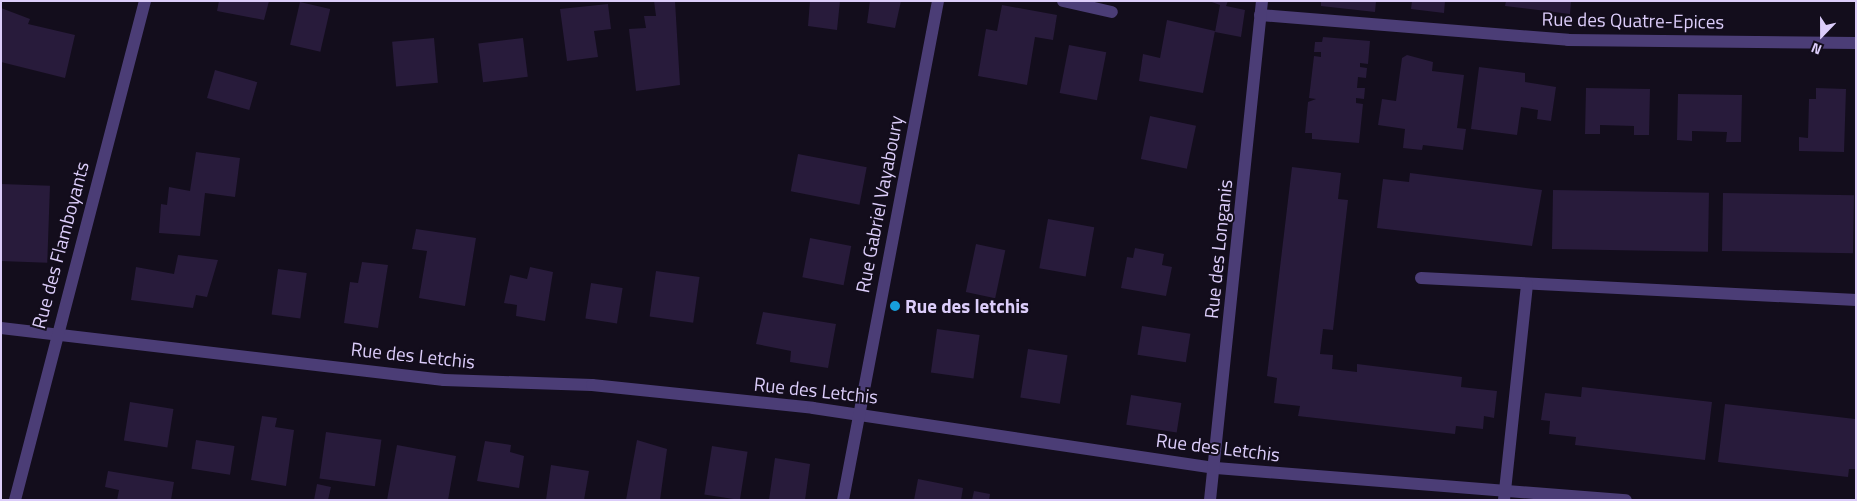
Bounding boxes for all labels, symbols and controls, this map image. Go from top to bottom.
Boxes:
street label: Rue des Quatre-Epices [1542,7,1724,33]
north arrow [1797,10,1847,60]
text: N [1808,38,1825,61]
street label: Rue Gabriel Vayaboury [851,113,907,295]
street label: Rue des Flamboyants [27,159,93,331]
street label: Rue des Longanis [1199,178,1237,320]
place label: Rue des letchis [905,295,1029,317]
marker: Rue des letchis [889,300,901,312]
street label: Rue des Letchis [350,337,476,373]
street label: Rue des Letchis [753,372,879,408]
street label: Rue des Letchis [1155,428,1281,466]

